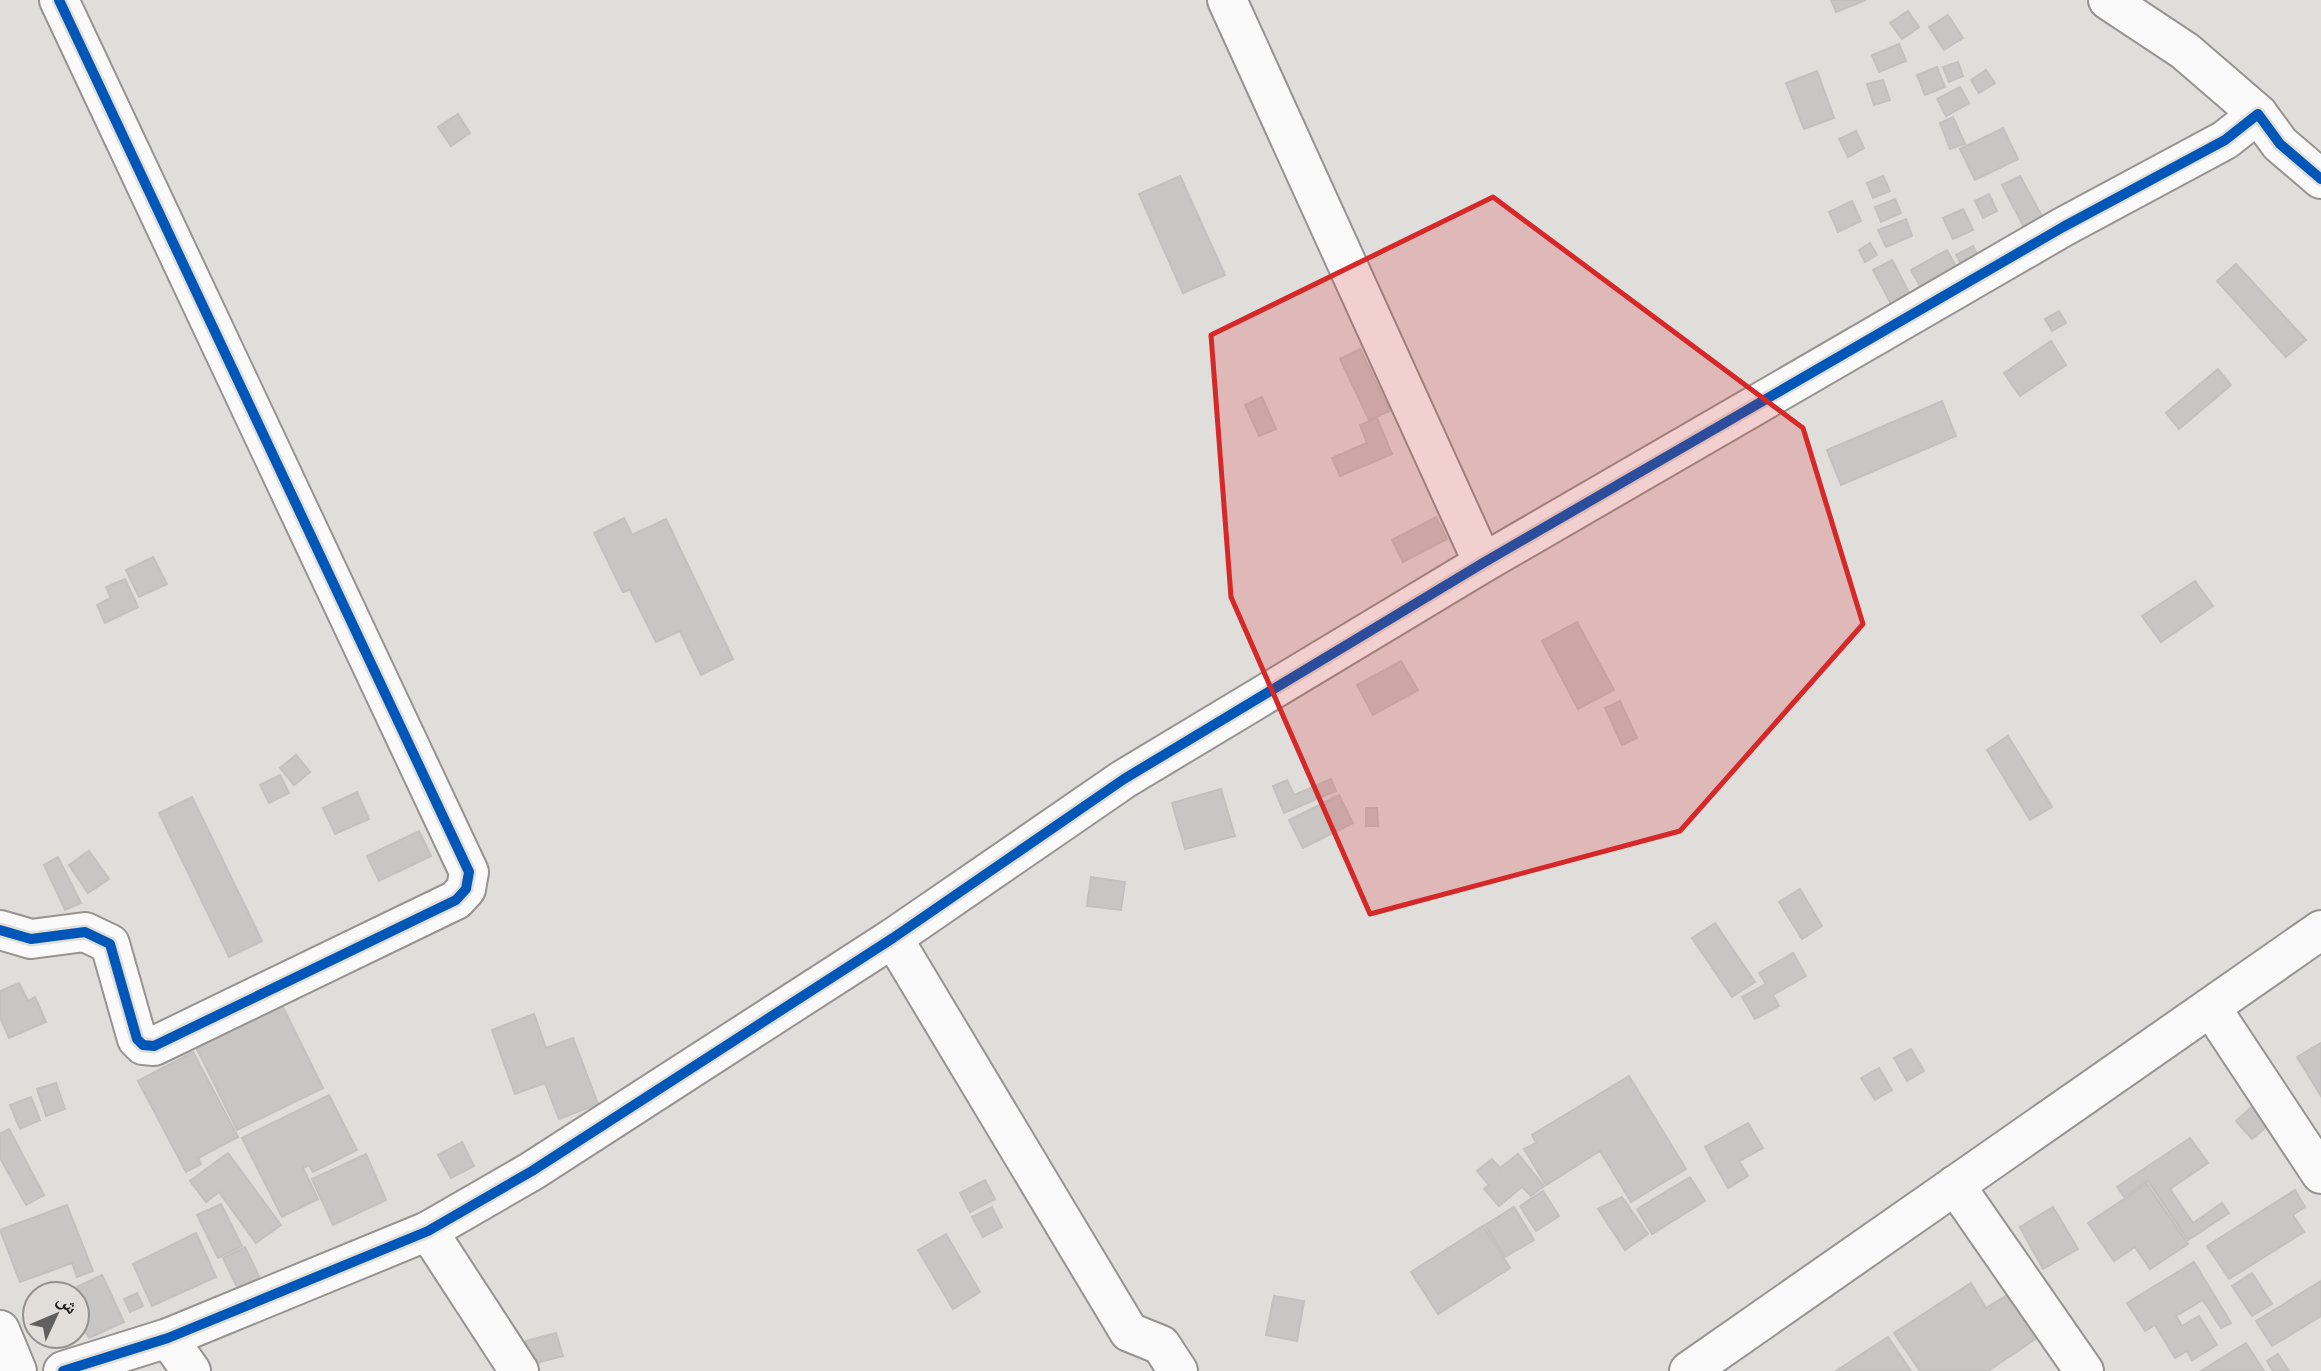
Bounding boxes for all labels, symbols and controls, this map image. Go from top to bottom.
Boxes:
north arrow [21,1280,91,1350]
text: ش [53,1288,83,1319]

